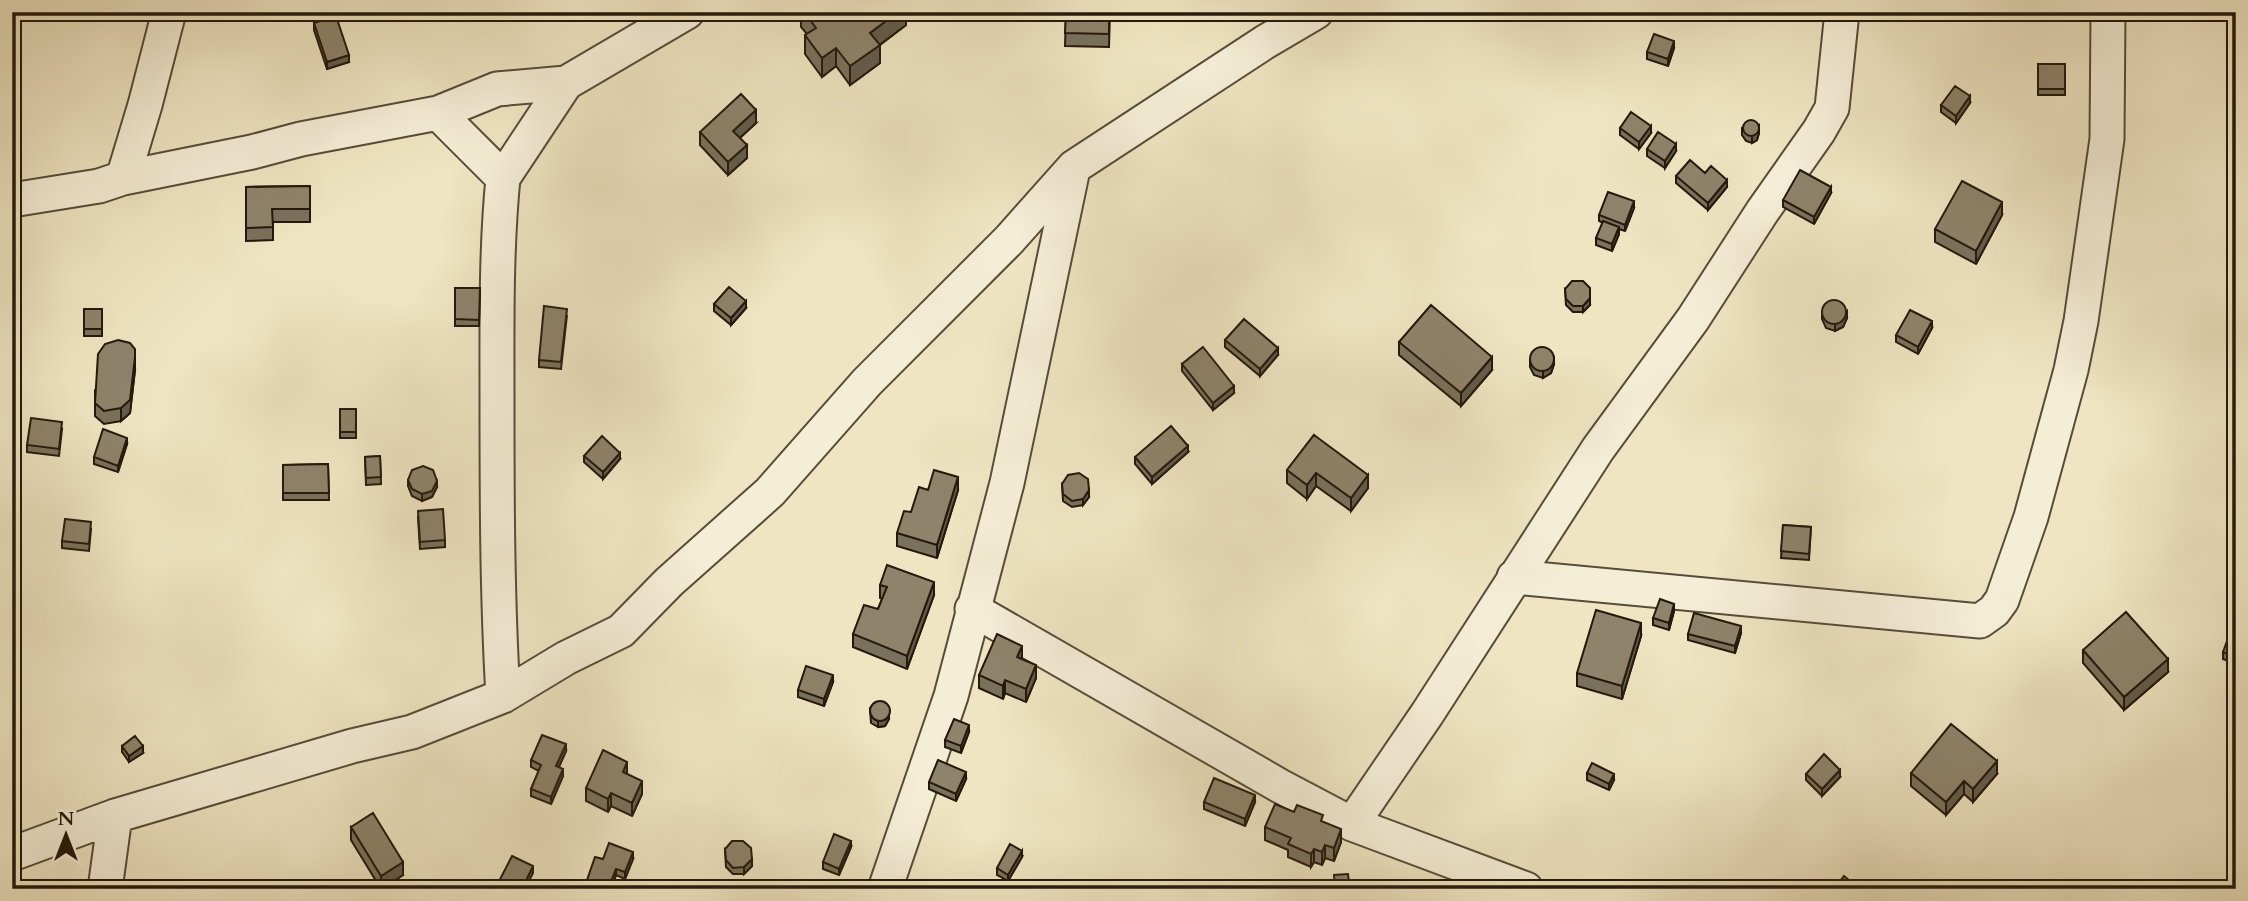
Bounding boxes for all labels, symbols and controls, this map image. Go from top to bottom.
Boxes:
north arrow [32,800,102,870]
text: N [58,806,75,832]

